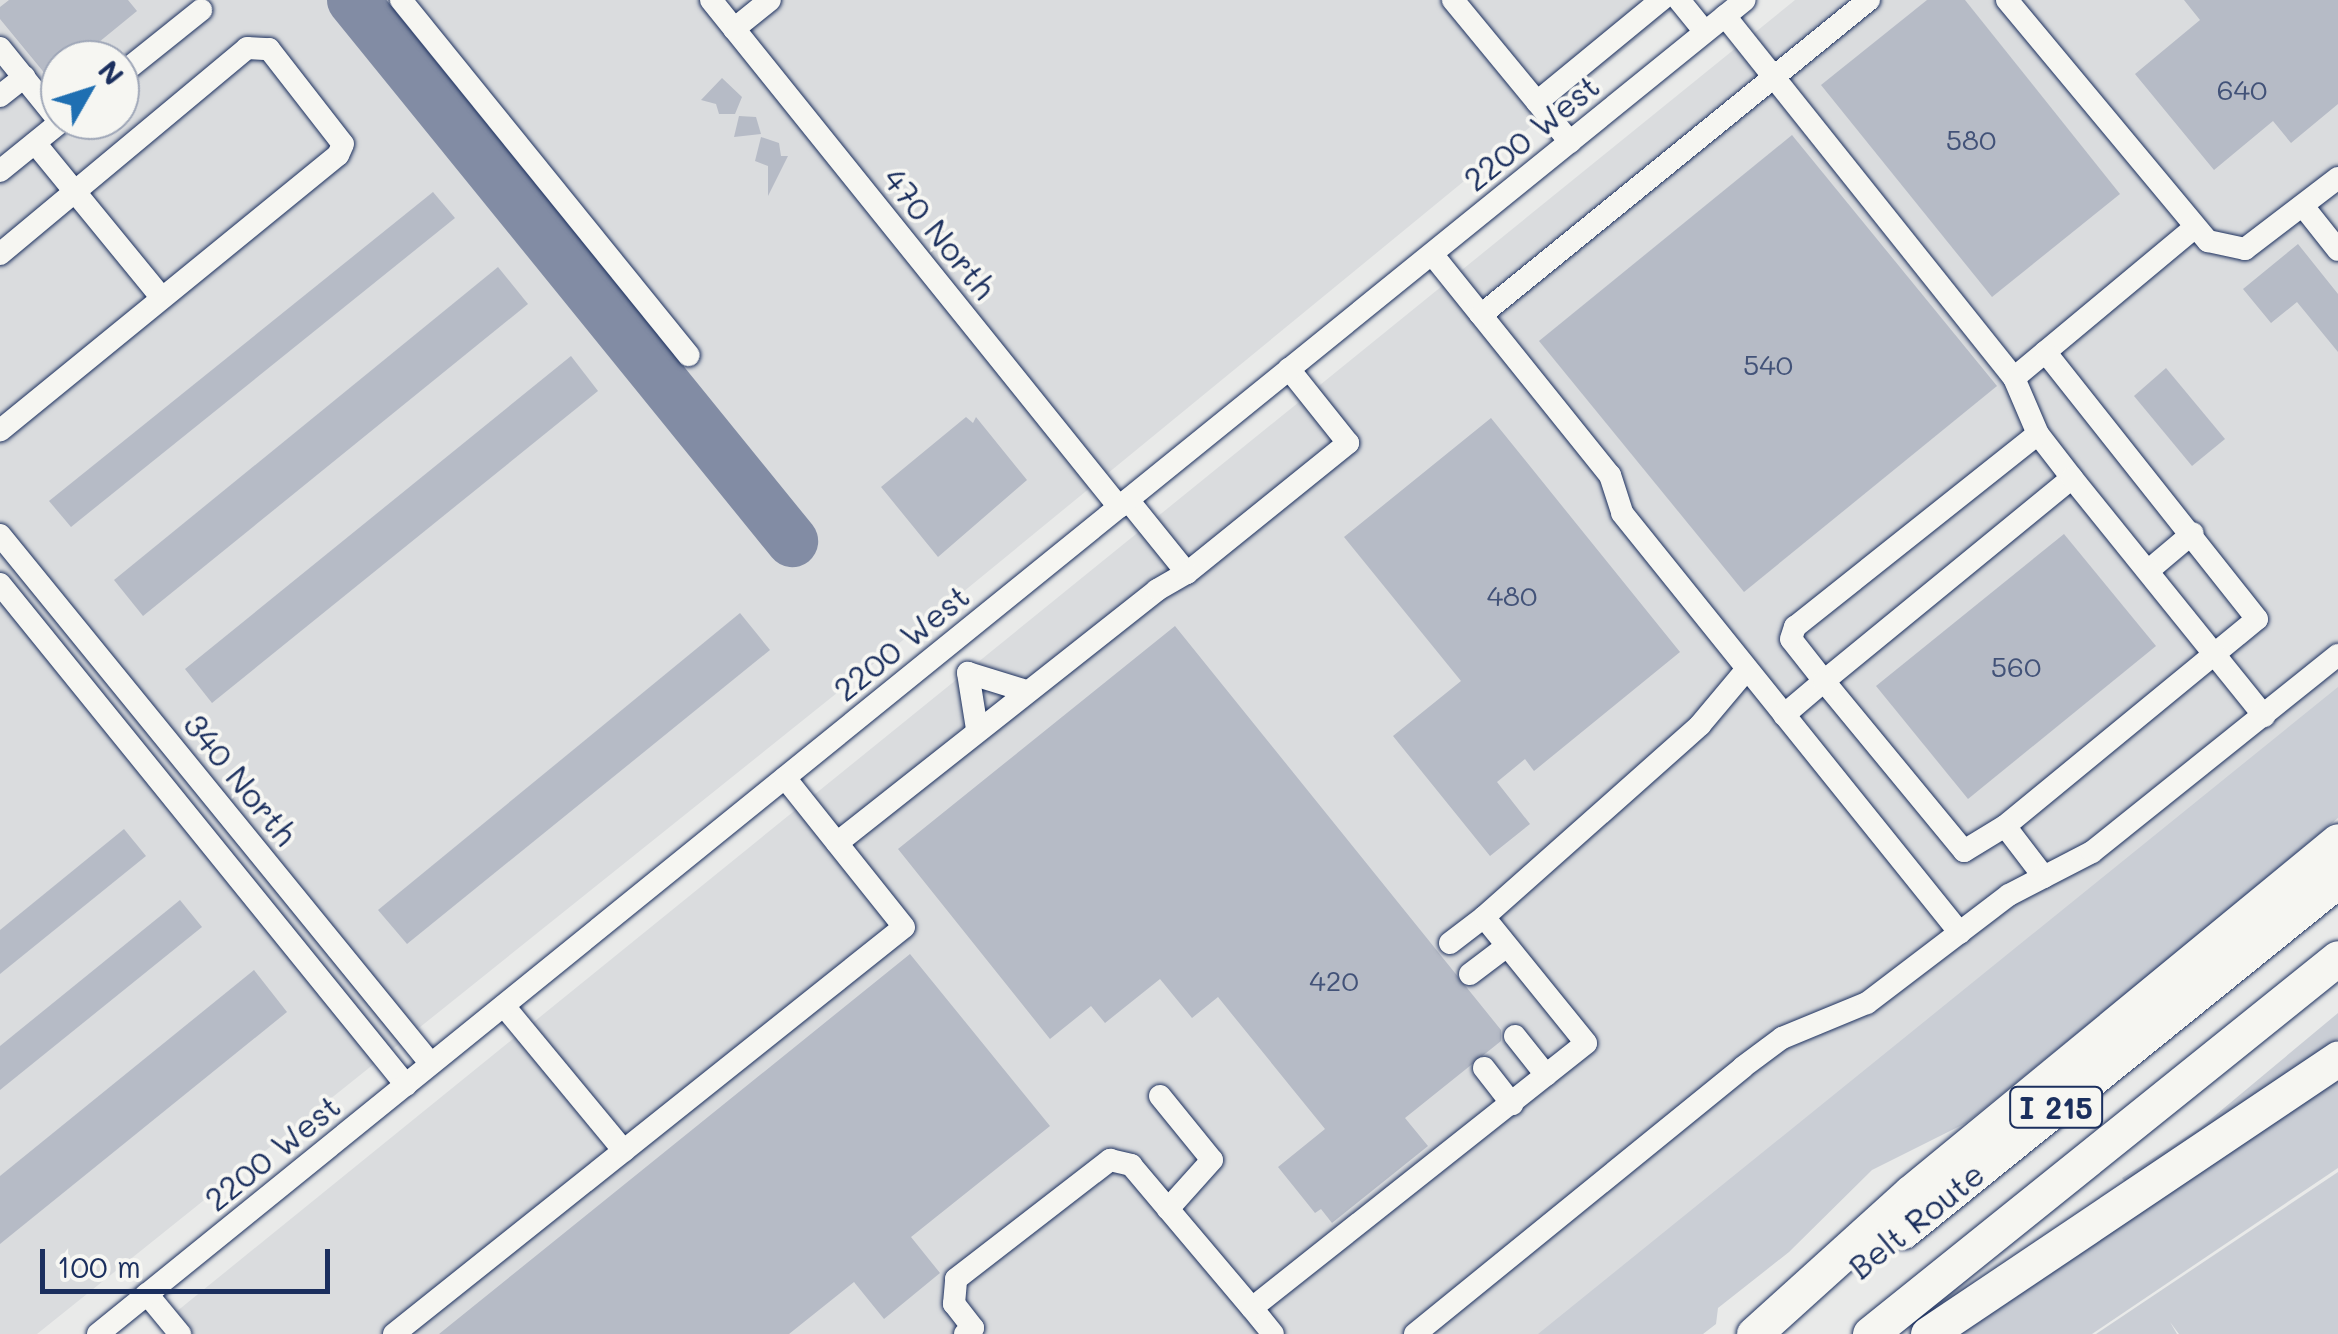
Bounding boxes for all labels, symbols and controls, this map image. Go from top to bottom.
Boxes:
north arrow [40,40,140,140]
text: N [91,53,132,92]
street label: 2200 West [1456,66,1606,198]
house number: 640 [2217,72,2267,106]
house number: 580 [1946,122,1996,156]
street label: 470 North [876,160,1004,306]
house number: 540 [1743,347,1793,381]
street label: 2200 West [826,576,976,708]
house number: 480 [1487,578,1537,612]
house number: 560 [1991,649,2041,683]
street label: 340 North [176,705,306,853]
house number: 420 [1309,963,1359,997]
road number: I 215 [2008,1082,2104,1132]
street label: 2200 West [197,1086,347,1218]
street label: Belt Route [1841,1154,1991,1286]
scale bar [45,1229,335,1291]
text: 100 m [57,1246,141,1286]

